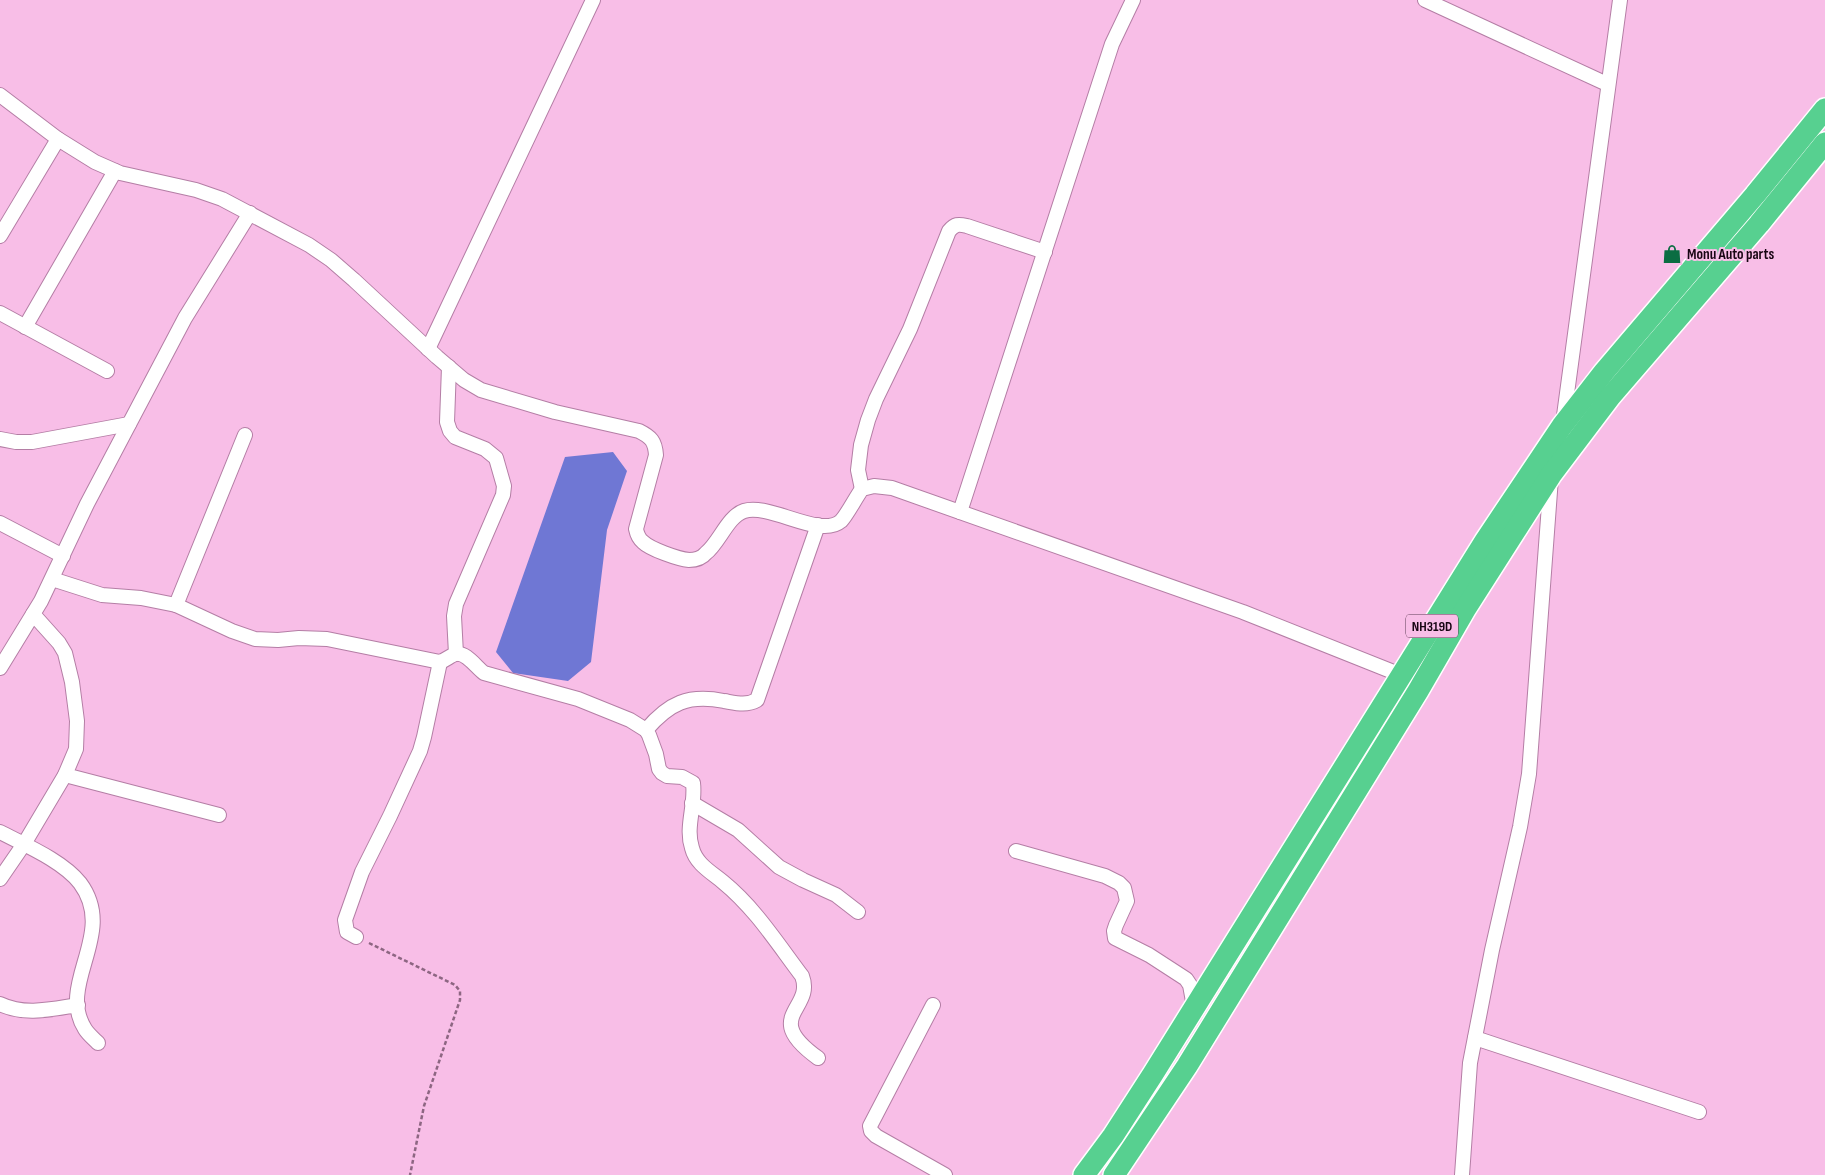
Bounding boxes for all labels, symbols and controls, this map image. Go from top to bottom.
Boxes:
shop icon: Monu Auto parts [1661,243,1683,265]
place label: Monu Auto parts [1687,245,1774,264]
road number: NH319D [1406,614,1458,638]

